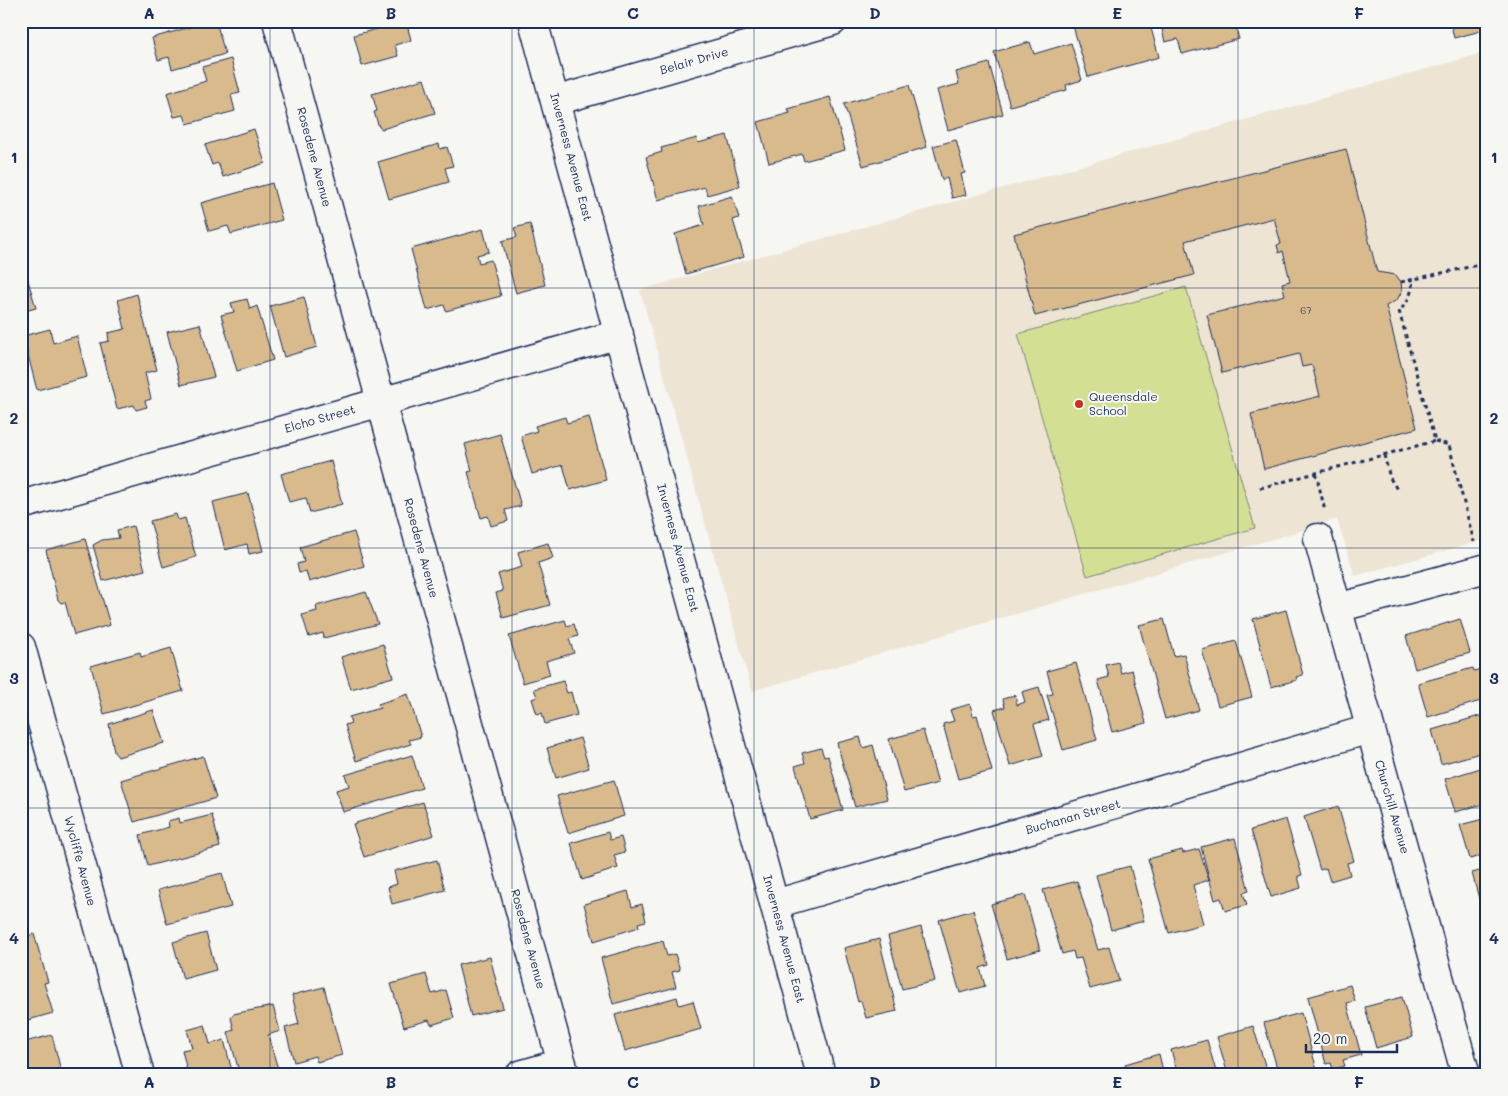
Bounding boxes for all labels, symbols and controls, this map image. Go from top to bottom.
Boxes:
text: A [143,2,155,23]
text: B [386,2,396,23]
text: C [627,2,639,23]
text: D [869,2,881,23]
text: E [1112,2,1122,23]
text: F [1354,2,1364,23]
street label: Belair Drive [658,43,730,77]
street label: Inverness Avenue East [547,91,597,223]
street label: Rosedene Avenue [294,105,336,208]
text: 1 [10,146,18,167]
text: 1 [1490,146,1498,167]
house number: 67 [1300,303,1312,317]
place label: Queensdale School [1089,388,1158,418]
marker: Queensdale School [1073,398,1085,410]
street label: Elcho Street [282,400,357,436]
text: 2 [10,407,19,428]
text: 2 [1490,407,1499,428]
street label: Inverness Avenue East [654,482,704,614]
street label: Rosedene Avenue [401,496,443,599]
text: 3 [9,667,19,688]
text: 3 [1489,667,1499,688]
street label: Churchill Avenue [1372,758,1414,855]
street label: Buchanan Street [1023,795,1122,837]
street label: Wycliffe Avenue [61,814,101,908]
street label: Inverness Avenue East [760,873,810,1005]
street label: Rosedene Avenue [508,887,550,990]
text: 4 [9,927,19,948]
text: 4 [1489,927,1499,948]
scale bar [1306,1021,1397,1053]
text: 20 m [1313,1028,1347,1048]
text: A [143,1071,155,1092]
text: B [386,1071,396,1092]
text: C [627,1071,639,1092]
text: D [869,1071,881,1092]
text: E [1112,1071,1122,1092]
text: F [1354,1071,1364,1092]

